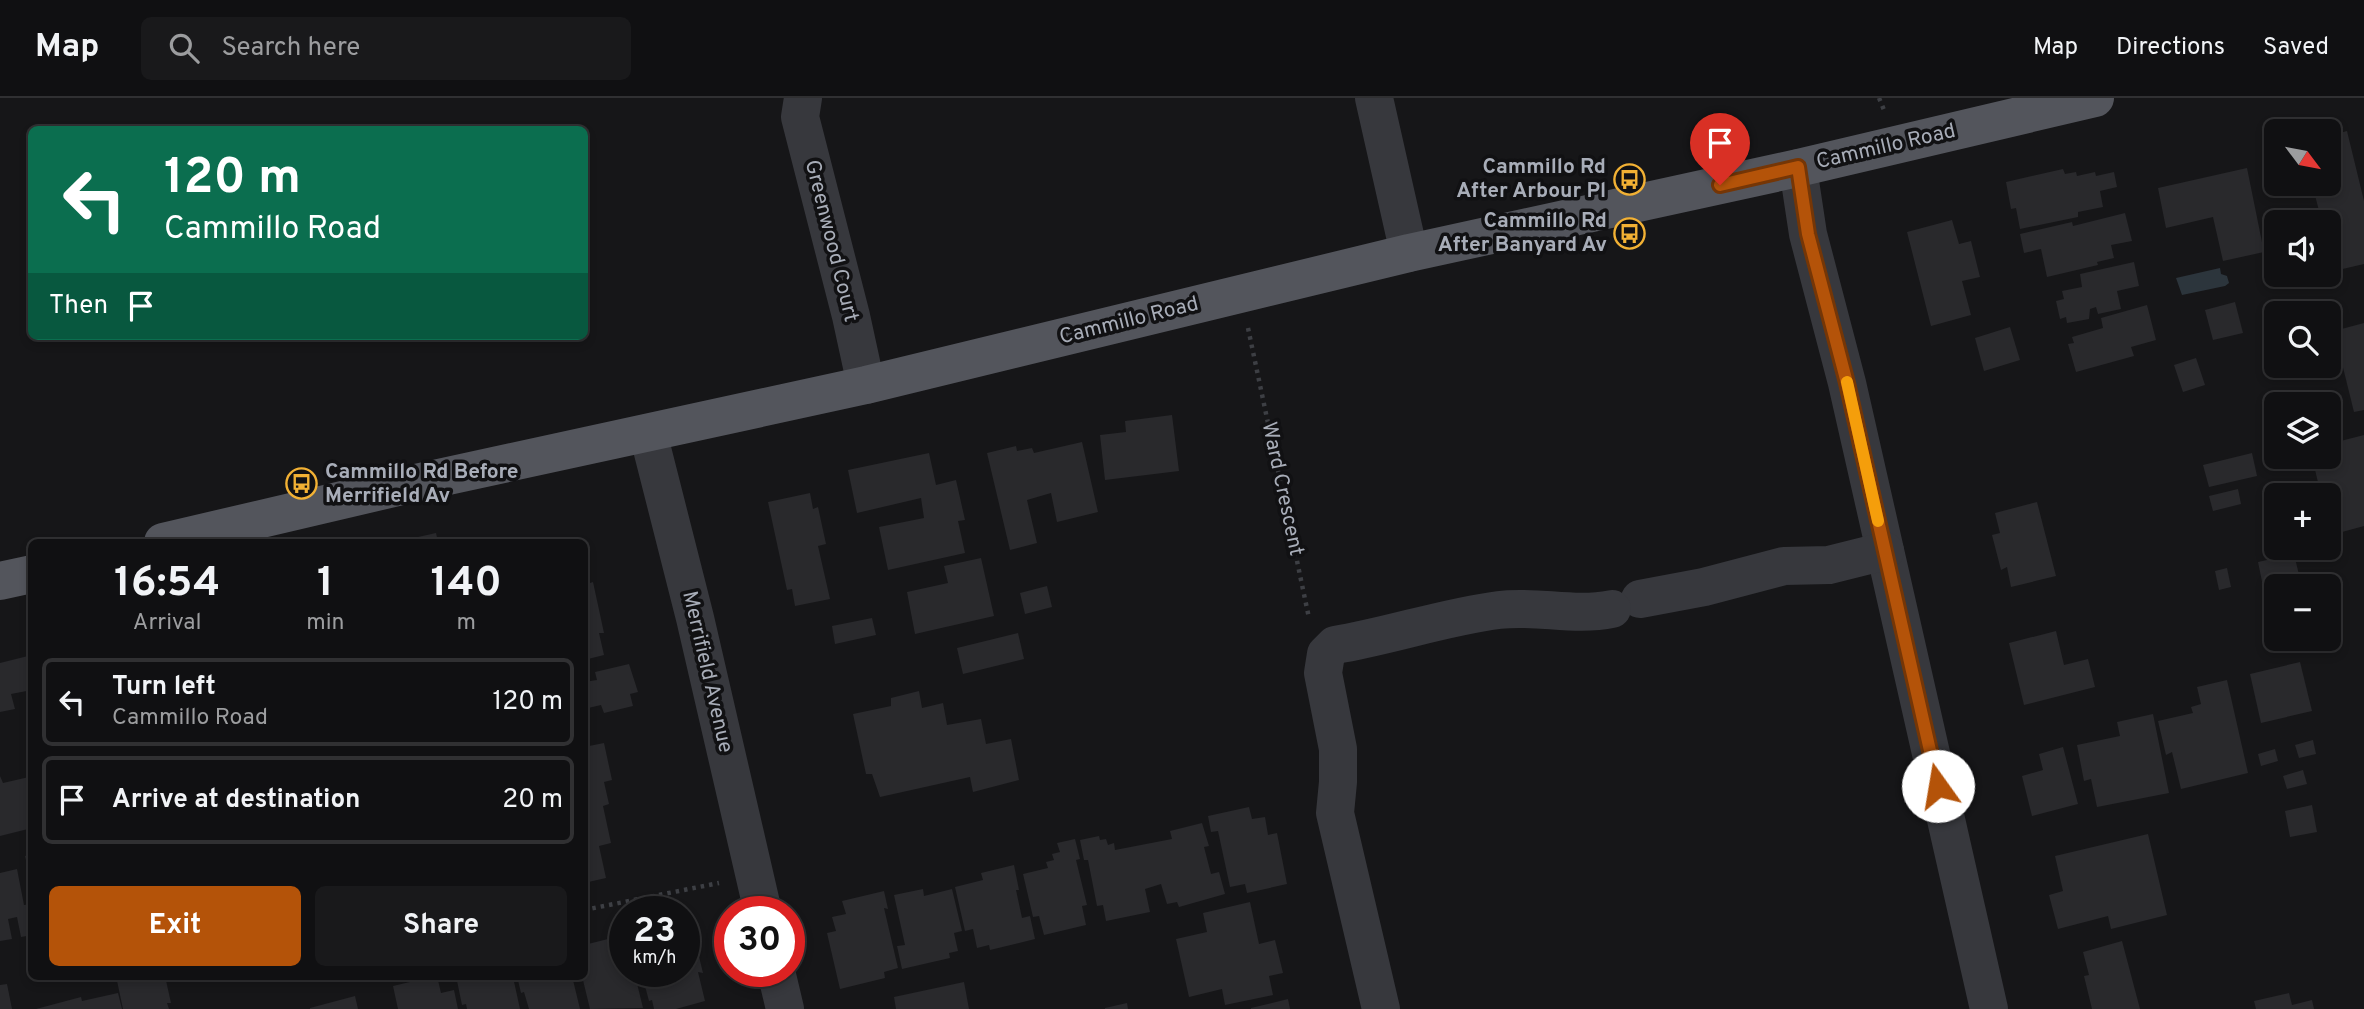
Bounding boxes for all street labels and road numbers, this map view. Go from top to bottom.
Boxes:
street label: Cammillo Road [1814,118,1958,176]
street label: Greenwood Court [798,157,864,325]
street label: Cammillo Road [1057,291,1201,351]
street label: Ward Crescent [1255,419,1309,559]
street label: Merrifield Avenue [675,589,739,755]

